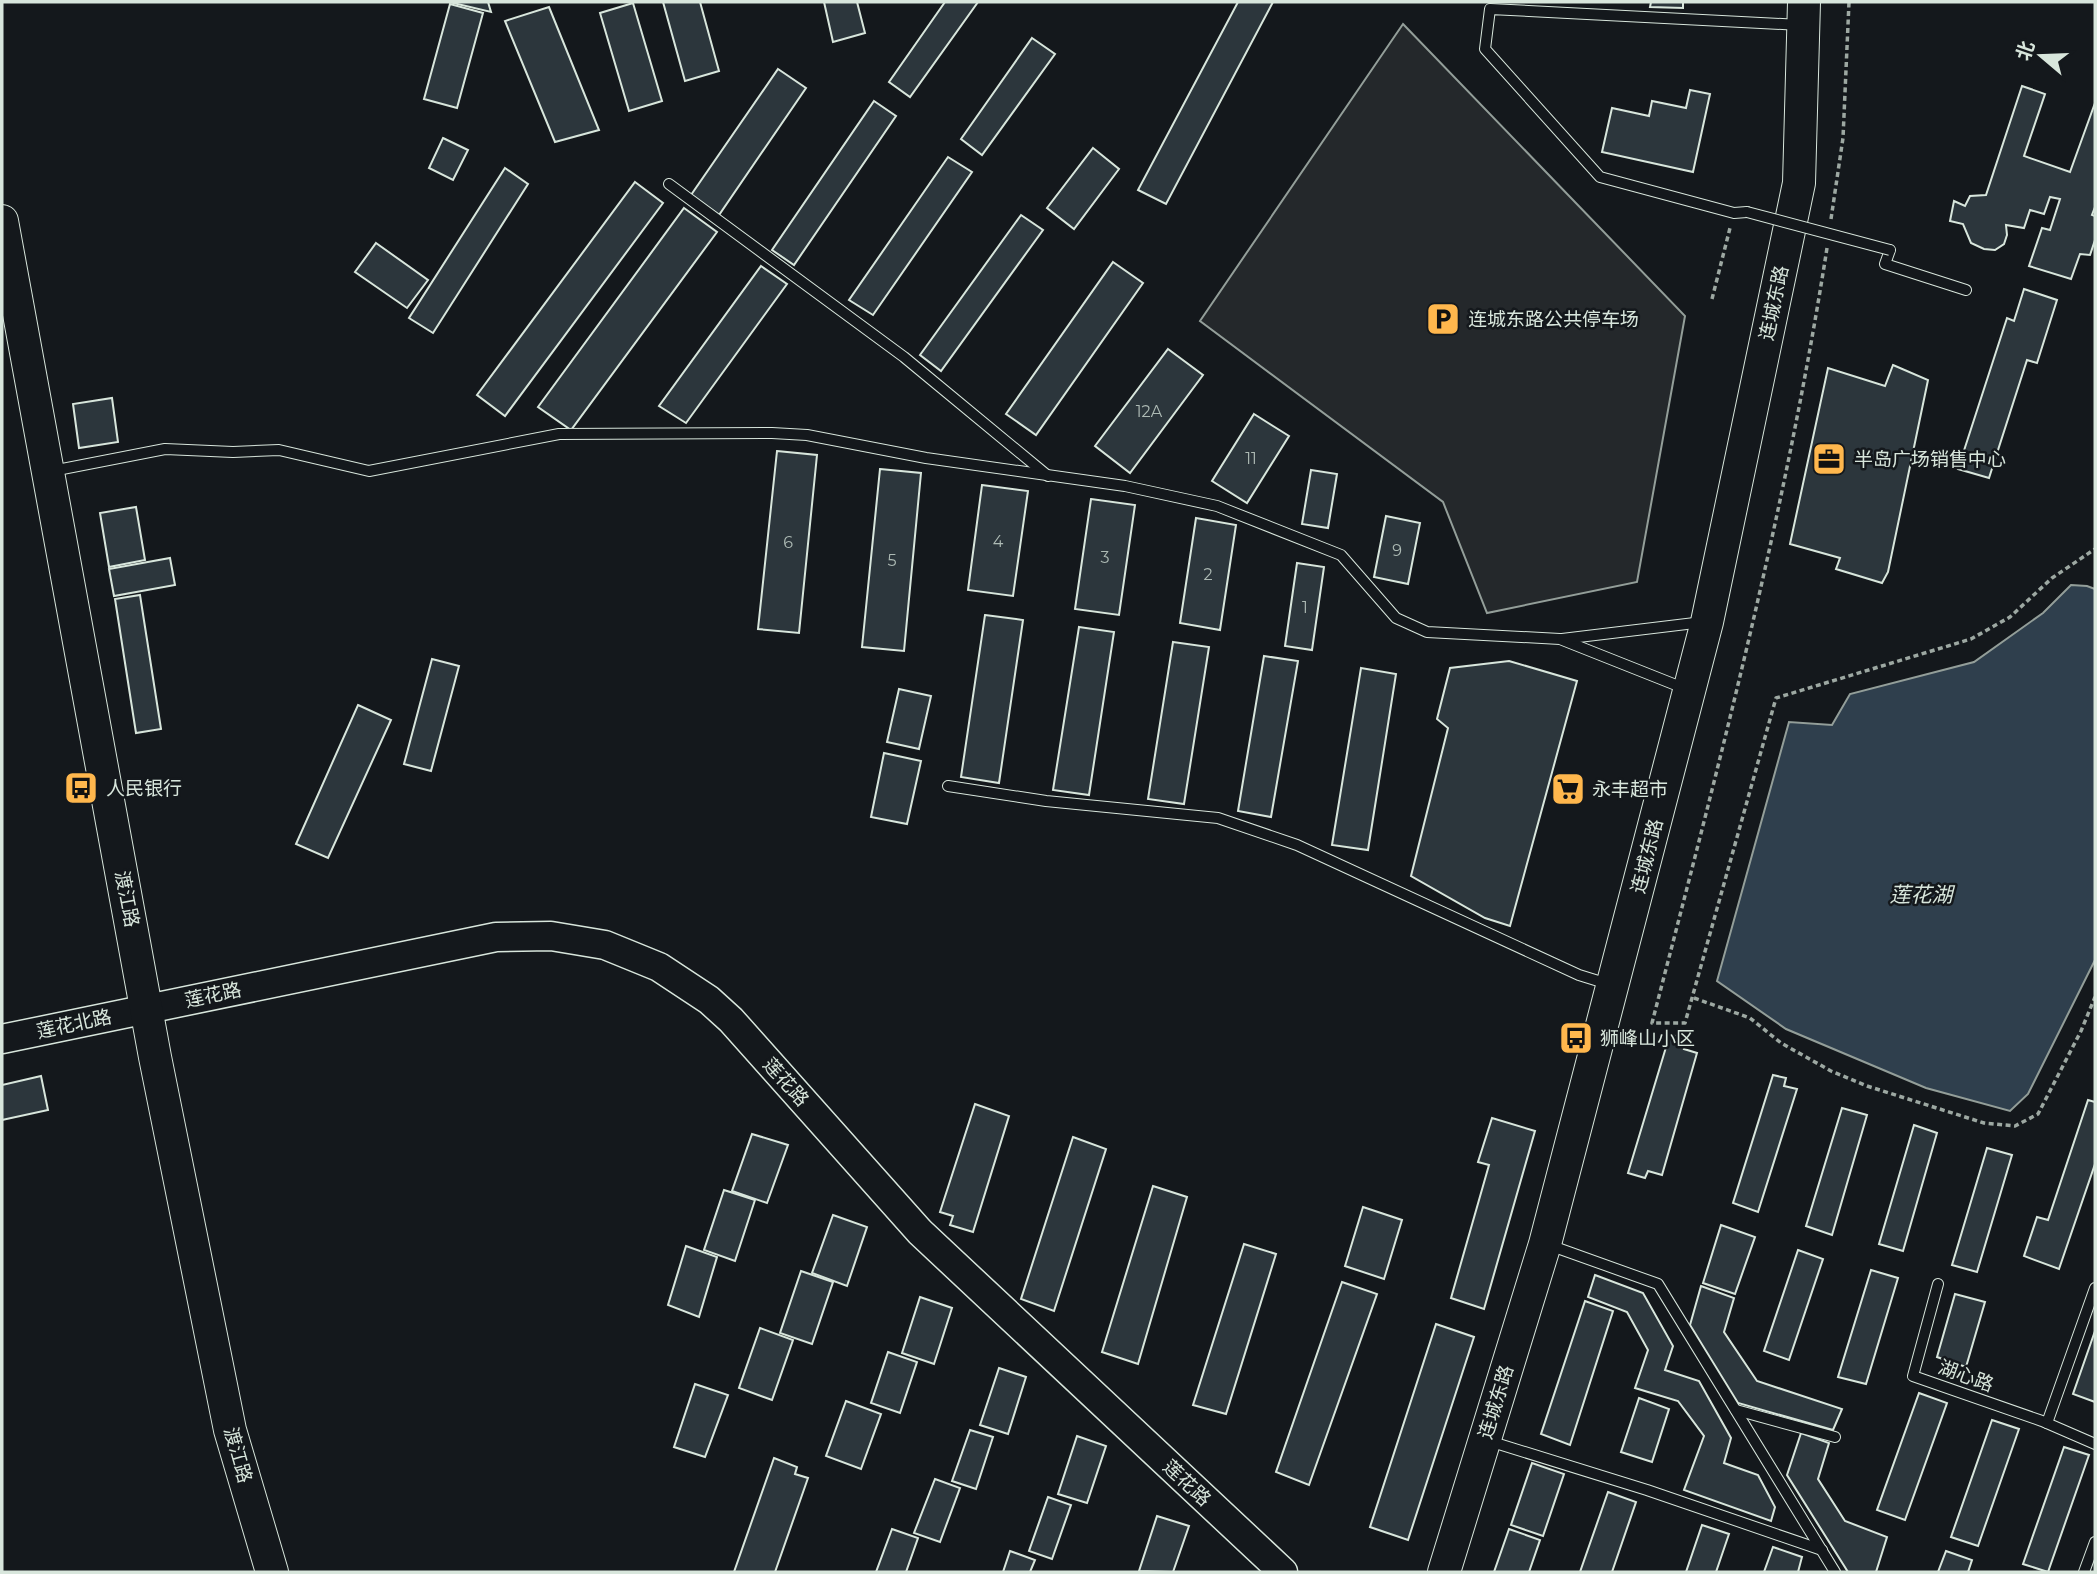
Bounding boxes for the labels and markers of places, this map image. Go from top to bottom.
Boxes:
parking icon: 连城东路公共停车场 [1424,300,1462,338]
place label: 连城东路公共停车场 [1468,308,1639,331]
office icon: 半岛广场销售中心 [1810,440,1848,478]
place label: 半岛广场销售中心 [1854,448,2006,471]
bus stop icon: 人民银行 [62,769,100,807]
supermarket icon: 永丰超市 [1549,770,1587,808]
place label: 人民银行 [106,777,182,800]
place label: 永丰超市 [1592,778,1668,801]
bus stop icon: 狮峰山小区 [1557,1019,1595,1057]
place label: 狮峰山小区 [1600,1027,1695,1050]

